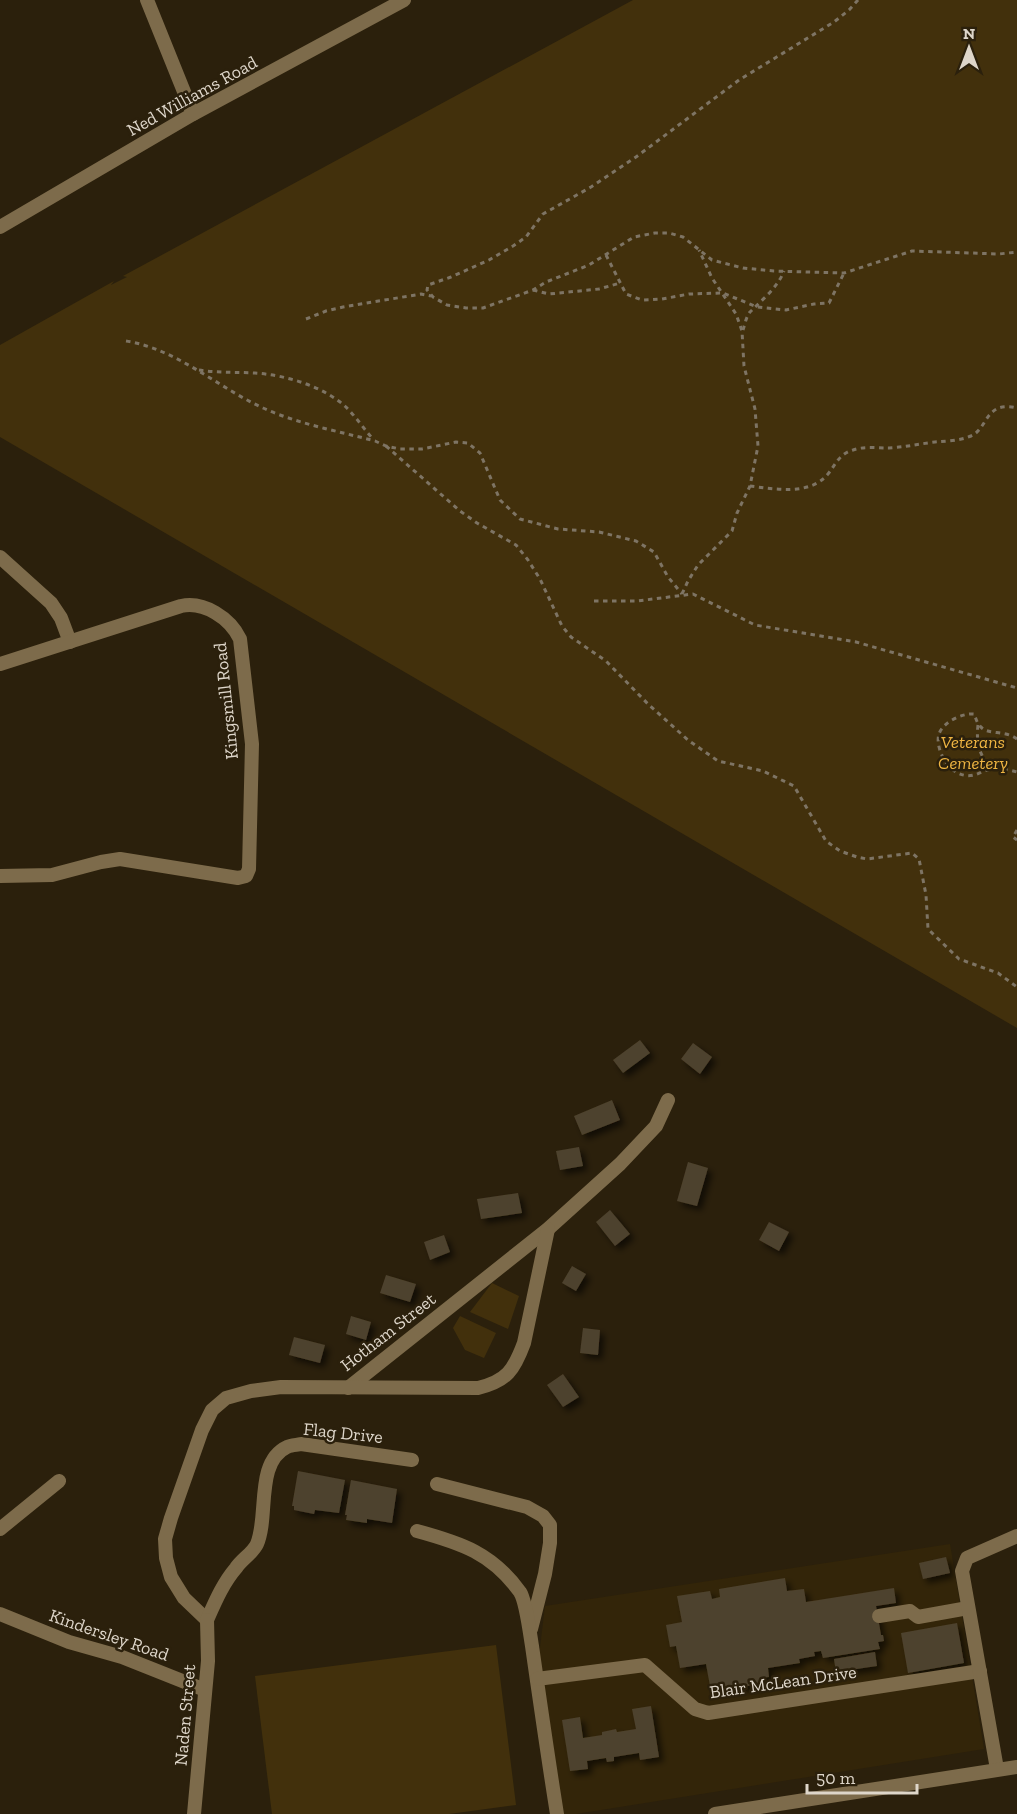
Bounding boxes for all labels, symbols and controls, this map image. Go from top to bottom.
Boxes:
north arrow [939,18,999,78]
text: N [963,24,975,43]
street label: Ned Williams Road [123,51,261,141]
street label: Kingsmill Road [209,641,243,761]
park label: Veterans Cemetery [938,731,1008,774]
street label: Hotham Street [336,1288,440,1376]
street label: Flag Drive [302,1418,384,1448]
street label: Kindersley Road [46,1604,172,1666]
street label: Blair McLean Drive [708,1661,858,1703]
street label: Naden Street [170,1663,200,1767]
scale bar [807,1757,916,1795]
text: 50 m [816,1767,856,1789]

